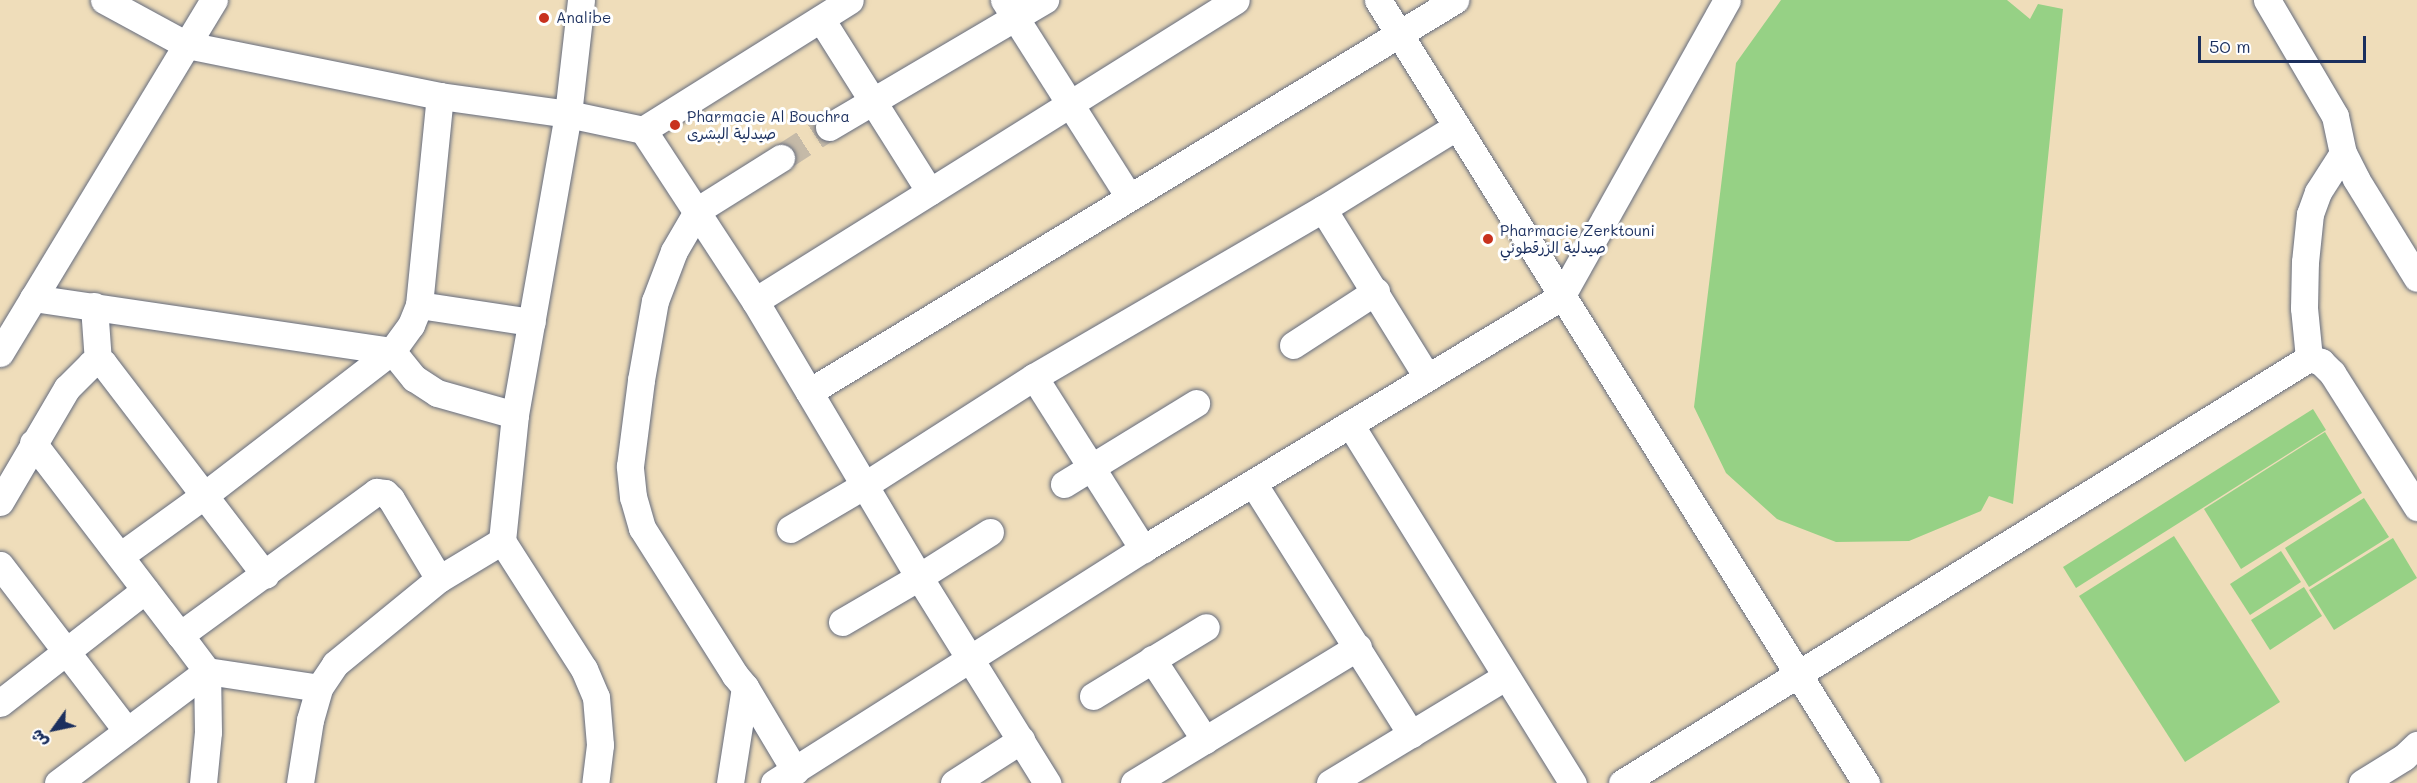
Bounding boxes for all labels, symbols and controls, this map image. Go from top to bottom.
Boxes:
place label: Analibe [556,9,611,27]
marker: Analibe [537,11,551,25]
scale bar [2201,24,2369,62]
text: 50 m [2209,34,2251,58]
place label: Pharmacie Al Bouchra صيدلية البشرى [687,107,850,142]
marker: Pharmacie Al Bouchra صيدلية البشرى [668,118,682,132]
place label: Pharmacie Zerktouni صيدلية الزرقطوني [1500,221,1655,256]
marker: Pharmacie Zerktouni صيدلية الزرقطوني [1481,232,1495,246]
north arrow [24,699,84,759]
text: ش [25,726,52,752]

